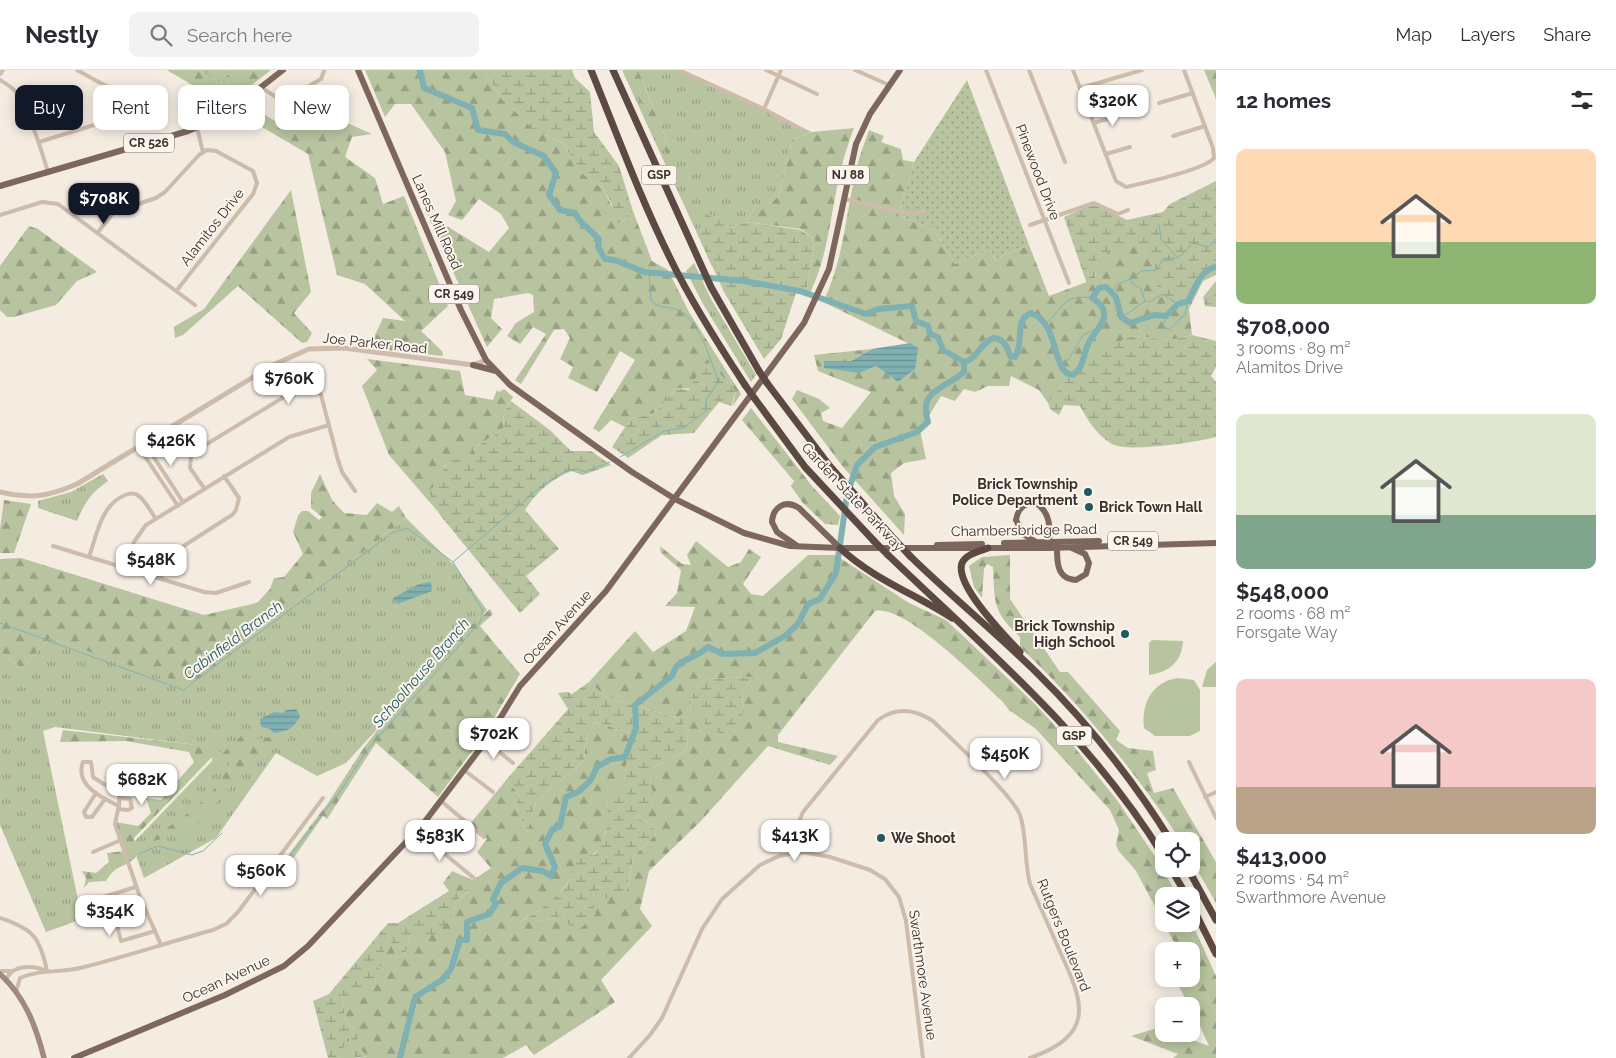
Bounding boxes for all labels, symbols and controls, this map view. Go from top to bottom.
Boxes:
search box [129,12,479,57]
text: Nestly [25,20,99,49]
icon: search [147,21,175,49]
text: Search here [187,24,292,46]
text: Map [1396,24,1432,45]
text: Layers [1460,24,1515,45]
text: Share [1543,24,1591,45]
chip: Buy [15,85,83,130]
chip: Rent [93,85,168,130]
chip: Filters [178,85,265,130]
chip: New [275,85,349,130]
pin: $320K [1078,85,1148,127]
icon: filters [1568,86,1596,114]
text: 12 homes [1236,88,1331,113]
text: $320K [1089,91,1137,110]
street label: Pinewood Drive [1012,122,1064,222]
road number: CR 526 [124,134,174,152]
road number: GSP [642,166,676,184]
road number: NJ 88 [827,166,869,184]
street label: Lanes Mill Road [409,172,465,272]
icon: home [1371,181,1461,271]
pin: $708K [69,182,139,225]
street label: Alamitos Drive [177,185,247,269]
text: $708K [79,189,129,208]
road number: CR 549 [429,284,479,303]
text: $708,000 [1236,314,1330,339]
street label: Joe Parker Road [322,330,428,356]
text: 3 rooms · 89 m² [1236,339,1351,358]
text: Alamitos Drive [1236,358,1343,377]
pin: $760K [254,362,324,405]
text: $760K [264,369,314,388]
pin: $426K [136,424,206,467]
text: $426K [147,431,195,450]
street label: Garden State Parkway [798,439,908,555]
icon: home [1371,446,1461,536]
place label: Brick Township Police Department [952,476,1079,508]
marker: Brick Township Police Department [1082,486,1094,498]
place label: Brick Town Hall [1099,499,1203,515]
marker: Brick Town Hall [1083,501,1095,513]
street label: Chambersbridge Road [951,521,1097,539]
road number: CR 549 [1108,532,1158,551]
pin: $548K [116,544,186,586]
text: $548K [127,550,175,569]
text: $548,000 [1236,579,1329,604]
street label: Ocean Avenue [519,587,595,667]
water label: Cabinfield Branch [180,597,286,683]
text: 2 rooms · 68 m² [1236,604,1351,623]
water label: Schoolhouse Branch [368,615,473,732]
place label: Brick Township High School [1014,618,1116,650]
text: Forsgate Way [1236,623,1337,642]
marker: Brick Township High School [1119,628,1131,640]
icon: home [1371,711,1461,801]
pin: $702K [459,718,529,760]
text: $702K [470,724,518,743]
road number: GSP [1056,726,1092,746]
pin: $450K [970,738,1040,780]
text: $450K [981,744,1029,763]
pin: $682K [107,764,177,806]
text: $682K [117,770,167,789]
pin: $583K [405,820,475,862]
pin: $413K [760,820,830,862]
text: $583K [416,826,464,845]
text: $413K [772,826,818,845]
place label: We Shoot [891,830,956,846]
marker: We Shoot [875,832,887,844]
map controls [1155,832,1200,1042]
button: locate [1155,832,1200,877]
text: $413,000 [1236,844,1327,869]
pin: $560K [226,854,296,897]
text: $560K [236,861,286,880]
text: 2 rooms · 54 m² [1236,869,1349,888]
street label: Rutgers Boulevard [1034,876,1094,994]
button: layers [1155,887,1200,932]
text: Swarthmore Avenue [1236,888,1386,907]
pin: $354K [75,894,145,937]
text: $354K [86,901,134,920]
street label: Swarthmore Avenue [906,909,940,1041]
button: + [1155,942,1200,987]
street label: Ocean Avenue [180,952,272,1006]
button: − [1155,997,1200,1042]

